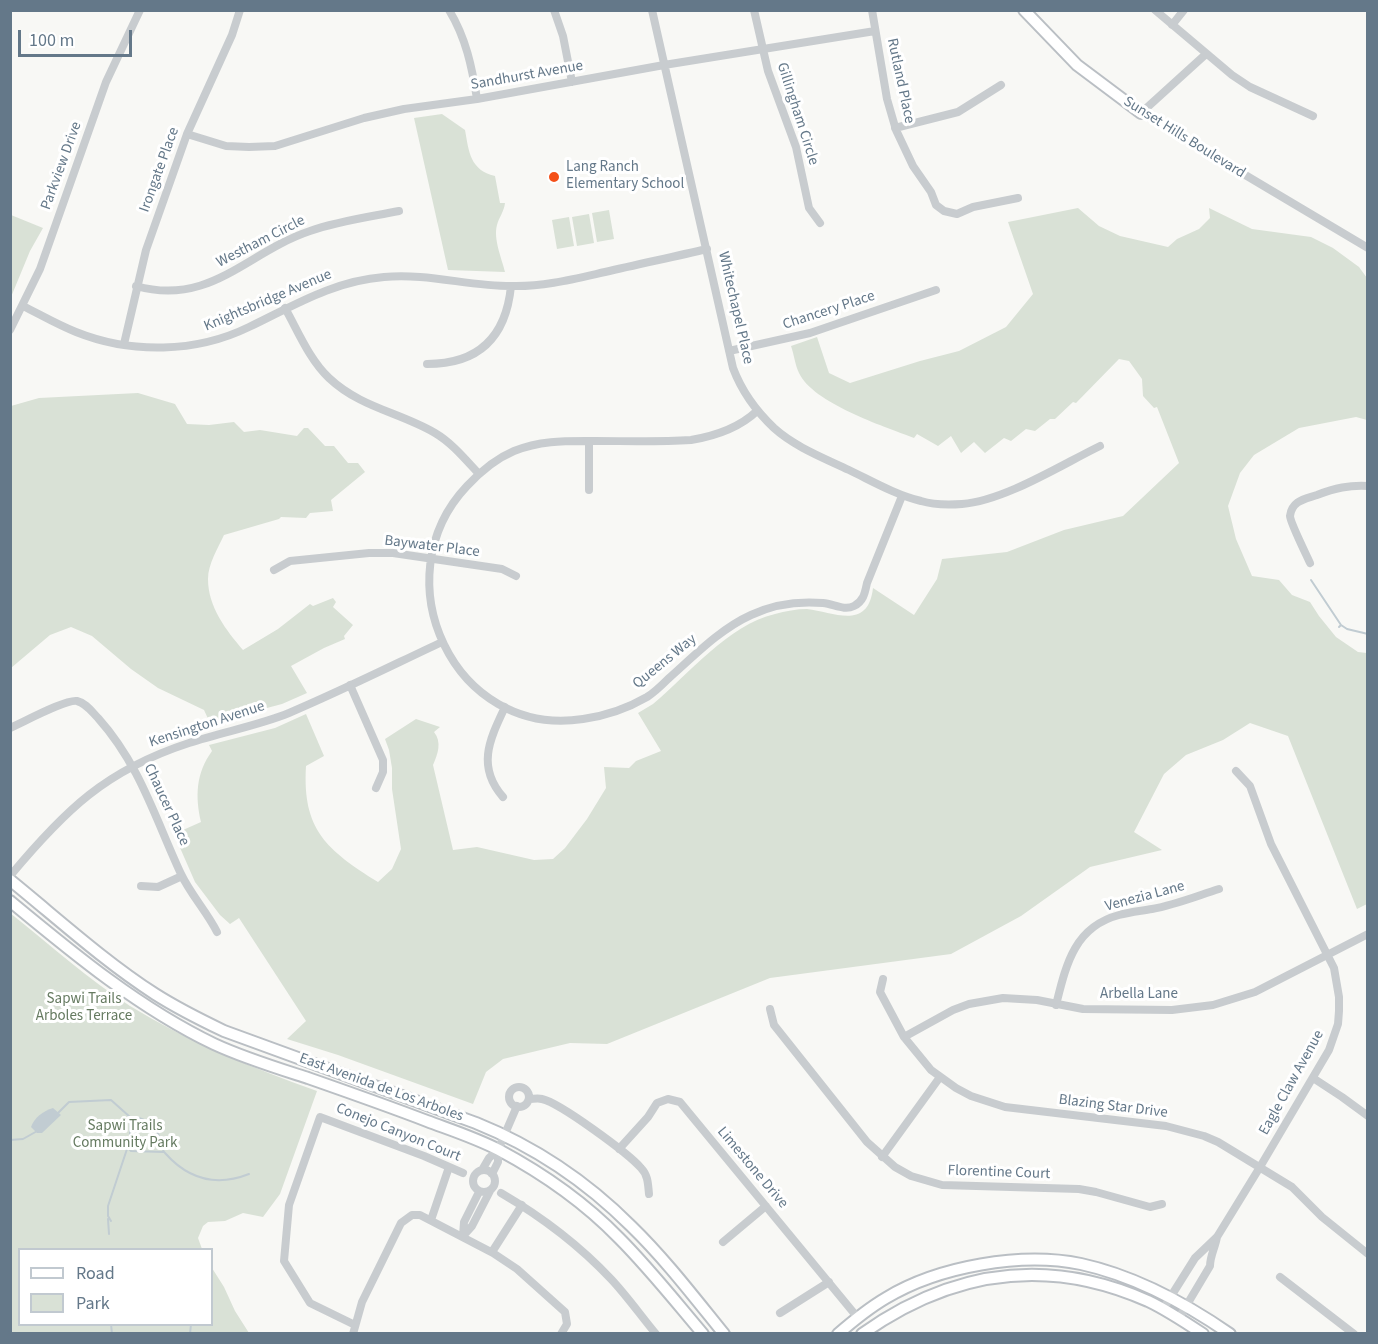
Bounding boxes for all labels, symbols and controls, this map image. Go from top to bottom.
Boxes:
scale bar [21,18,135,56]
text: 100 m [29,28,74,53]
street label: Rutland Place [882,37,918,125]
street label: Sandhurst Avenue [469,57,585,95]
street label: Gillingham Circle [772,61,822,167]
street label: Sunset Hills Boulevard [1120,93,1248,183]
street label: Parkview Drive [38,119,86,213]
street label: Irongate Place [136,125,184,215]
place label: Lang Ranch Elementary School [566,159,684,194]
marker: Lang Ranch Elementary School [547,170,561,184]
street label: Westham Circle [214,212,308,272]
street label: Whitechapel Place [713,250,757,366]
street label: Knightsbridge Avenue [201,266,335,336]
street label: Chancery Place [781,288,877,334]
street label: Baywater Place [383,532,481,562]
street label: Queens Way [630,631,700,693]
street label: Kensington Avenue [147,698,267,752]
street label: Chaucer Place [139,761,193,849]
street label: Venezia Lane [1103,878,1187,916]
street label: Arbella Lane [1100,986,1178,1004]
park label: Sapwi Trails Arboles Terrace [36,991,132,1026]
street label: Eagle Claw Avenue [1256,1027,1328,1139]
street label: East Avenida de Los Arboles [296,1050,466,1126]
street label: Blazing Star Drive [1057,1091,1169,1123]
street label: Conejo Canyon Court [333,1100,463,1166]
park label: Sapwi Trails Community Park [73,1118,177,1153]
street label: Limestone Drive [713,1124,791,1212]
street label: Florentine Court [947,1162,1051,1184]
legend [18,1248,213,1326]
text: Road [76,1261,115,1286]
text: Park [76,1291,110,1316]

